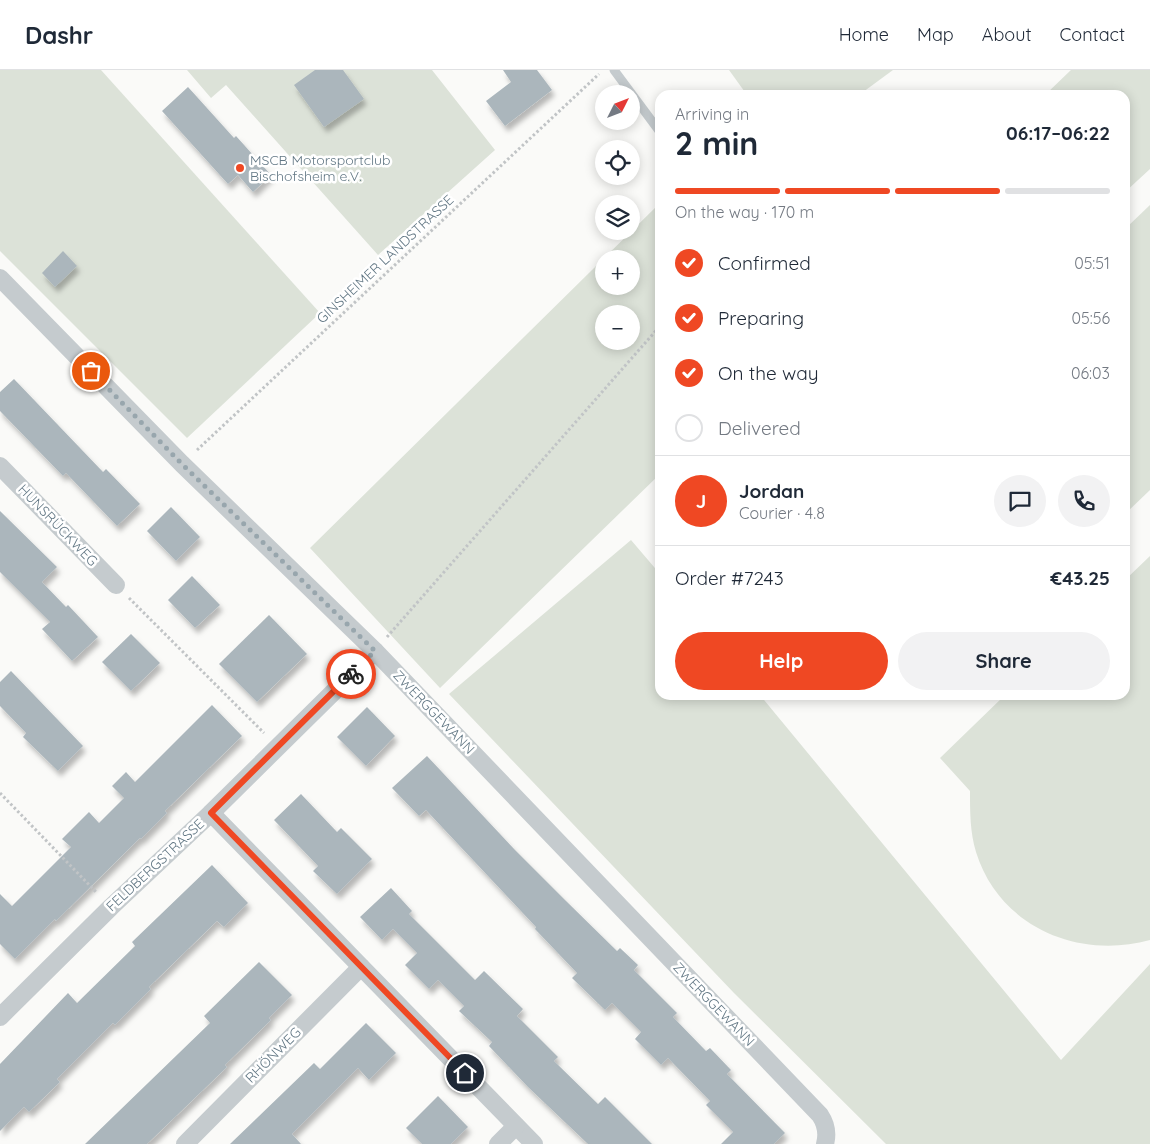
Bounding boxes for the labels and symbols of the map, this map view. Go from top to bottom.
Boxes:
north arrow [595,85,640,130]
place label: MSCB Motorsportclub Bischofsheim e.V. [250,151,391,185]
marker: MSCB Motorsportclub Bischofsheim e.V. [234,162,246,174]
street label: GINSHEIMER LANDSTRASSE [313,191,457,327]
pin [70,350,112,392]
street label: HUNSRÜCKWEG [14,480,102,570]
courier [326,649,376,699]
street label: ZWERGGEWANN [389,666,479,758]
street label: FELDBERGSTRASSE [102,815,208,915]
street label: ZWERGGEWANN [669,958,759,1050]
street label: RHÖNWEG [241,1023,305,1087]
pin [444,1052,486,1094]

